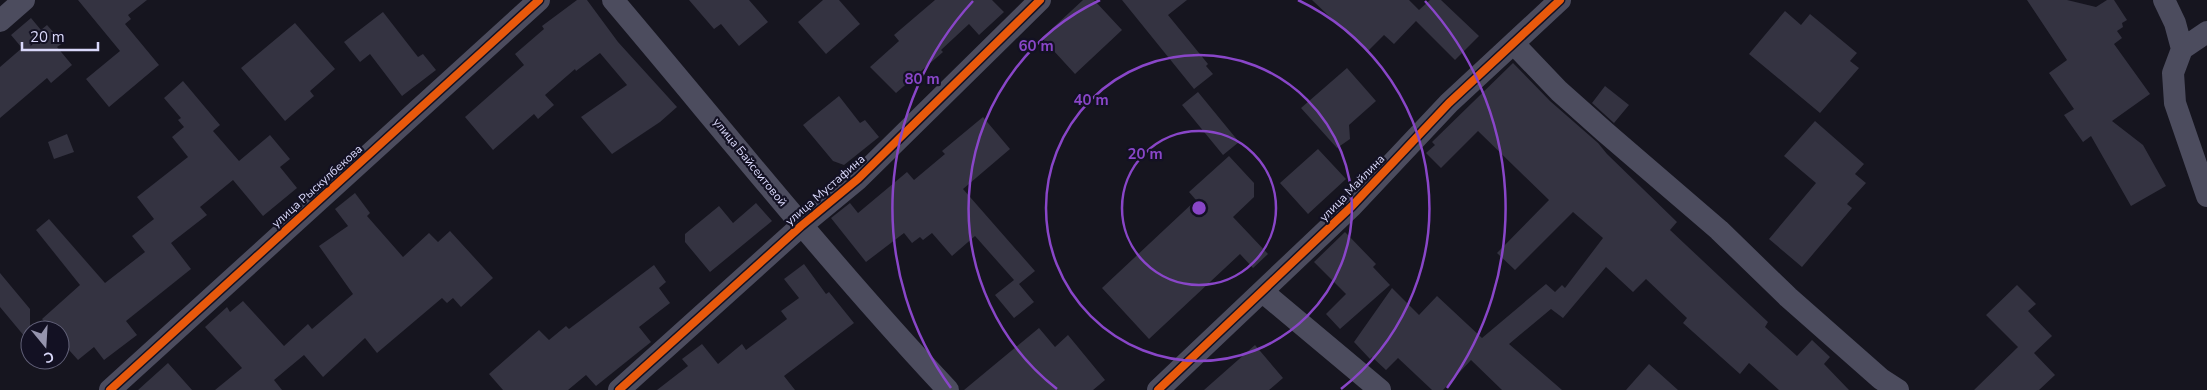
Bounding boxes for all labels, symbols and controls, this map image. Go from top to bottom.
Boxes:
scale bar [22,20,99,52]
text: 20 m [30,27,65,47]
text: 60 m [1018,36,1054,56]
text: 80 m [904,69,940,89]
text: 40 m [1073,90,1109,110]
street label: улица Байсеитовой [709,114,791,210]
street label: улица Рыскулбекова [268,141,366,231]
text: 20 m [1127,144,1163,164]
street label: улица Мустафина [782,151,868,229]
street label: улица Майлина [1316,151,1388,225]
centre of rings [1190,199,1208,217]
north arrow [20,320,70,370]
text: С [41,346,56,368]

